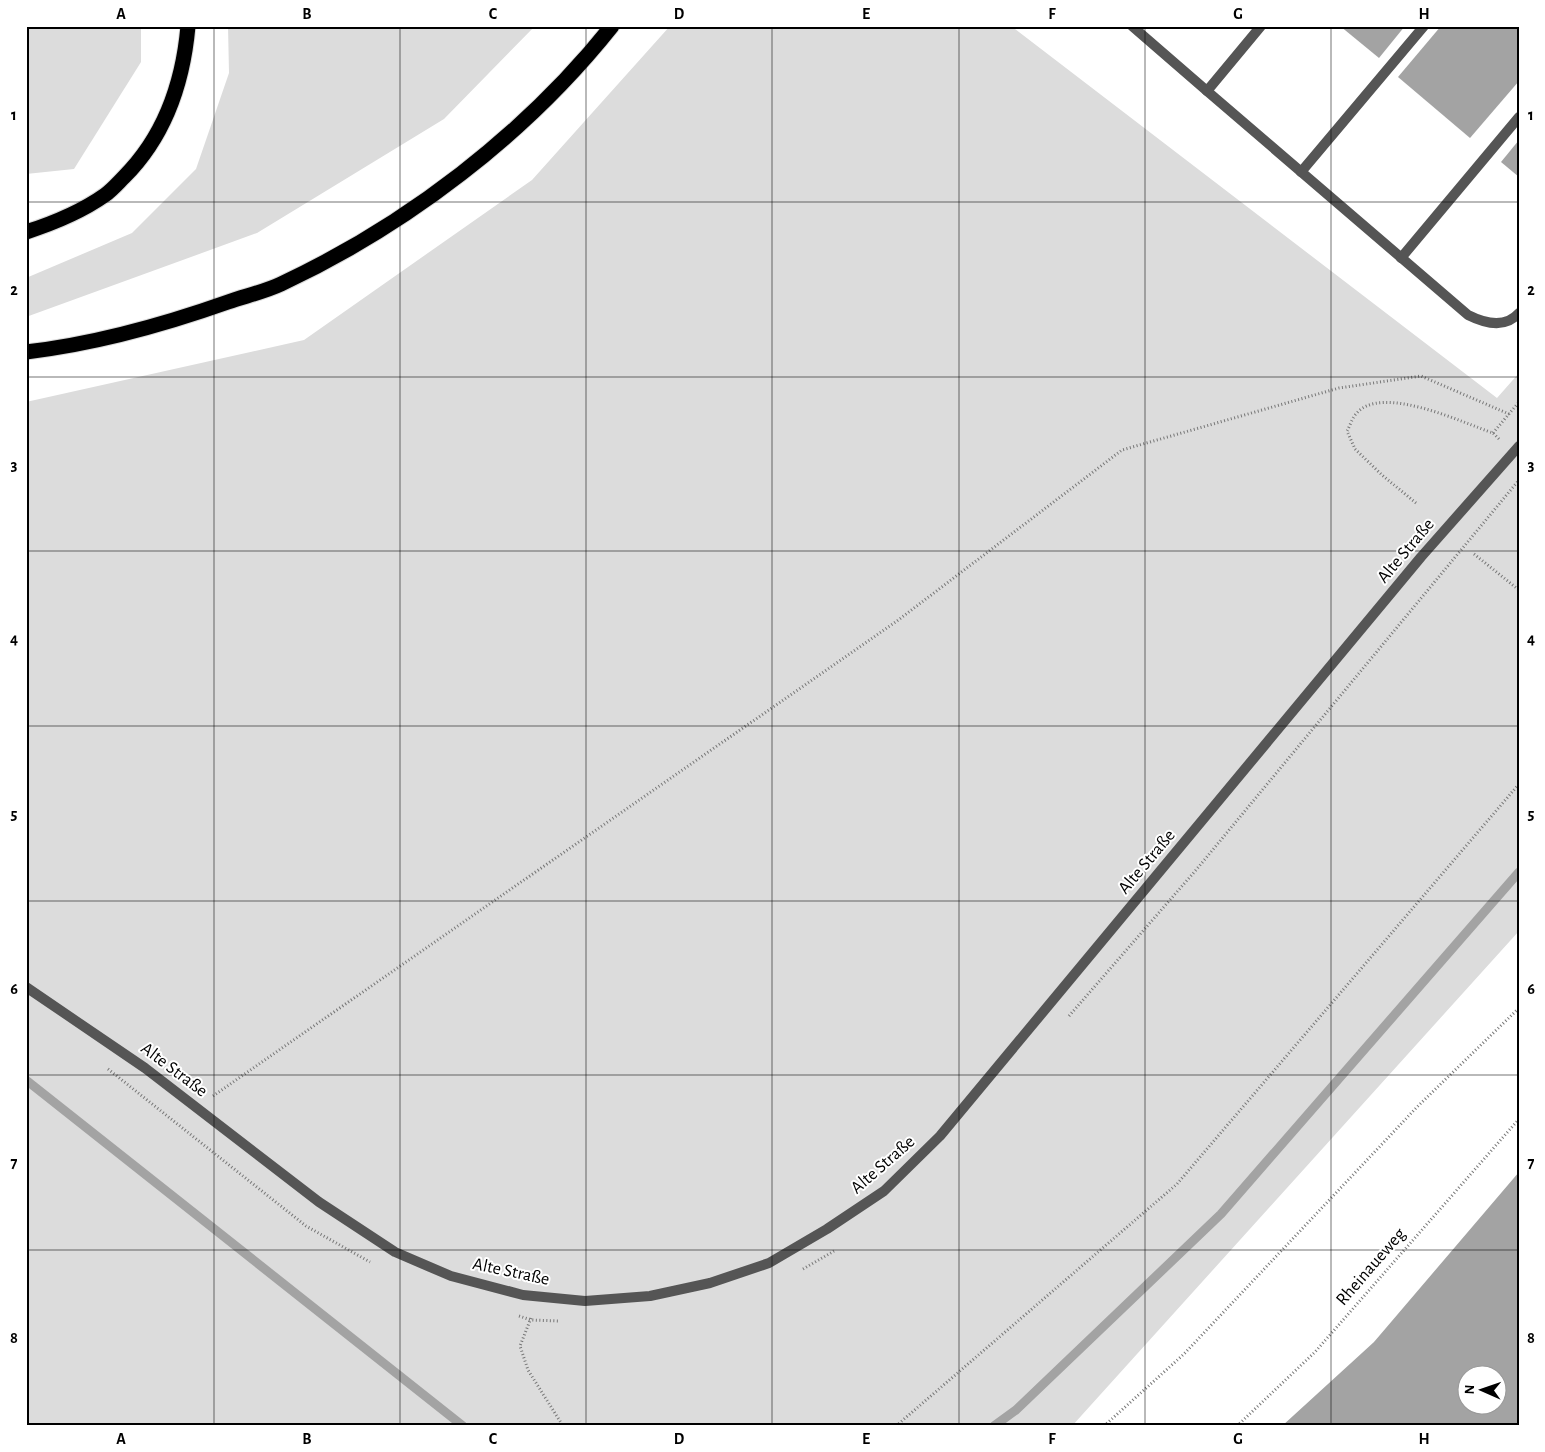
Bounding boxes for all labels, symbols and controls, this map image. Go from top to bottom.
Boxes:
text: A [116,6,126,22]
text: B [302,6,312,22]
text: C [489,6,498,22]
text: D [674,6,685,22]
text: E [862,6,870,22]
text: F [1048,6,1056,22]
text: G [1233,6,1243,22]
text: H [1418,6,1430,22]
text: 1 [11,107,17,123]
text: 1 [1528,107,1534,123]
text: 2 [10,282,18,298]
text: 2 [1527,282,1535,298]
text: 3 [11,457,18,473]
text: 3 [1528,457,1535,473]
street label: Alte Straße [1374,515,1438,587]
text: 4 [10,631,18,647]
text: 4 [1527,631,1535,647]
text: 5 [11,806,18,822]
text: 5 [1528,806,1535,822]
street label: Alte Straße [1115,826,1179,898]
text: 6 [10,981,18,997]
text: 6 [1527,981,1535,997]
street label: Alte Straße [137,1039,211,1101]
street label: Alte Straße [848,1133,918,1197]
text: 7 [11,1155,18,1171]
text: 7 [1528,1155,1535,1171]
street label: Rheinaueweg [1333,1225,1409,1309]
street label: Alte Straße [471,1255,551,1289]
text: 8 [10,1330,18,1346]
text: 8 [1527,1330,1535,1346]
north arrow [1458,1364,1508,1414]
text: N [1463,1384,1477,1395]
text: A [116,1431,126,1447]
text: B [302,1431,312,1447]
text: C [489,1431,498,1447]
text: D [674,1431,685,1447]
text: E [862,1431,870,1447]
text: F [1048,1431,1056,1447]
text: G [1233,1431,1243,1447]
text: H [1418,1431,1430,1447]

